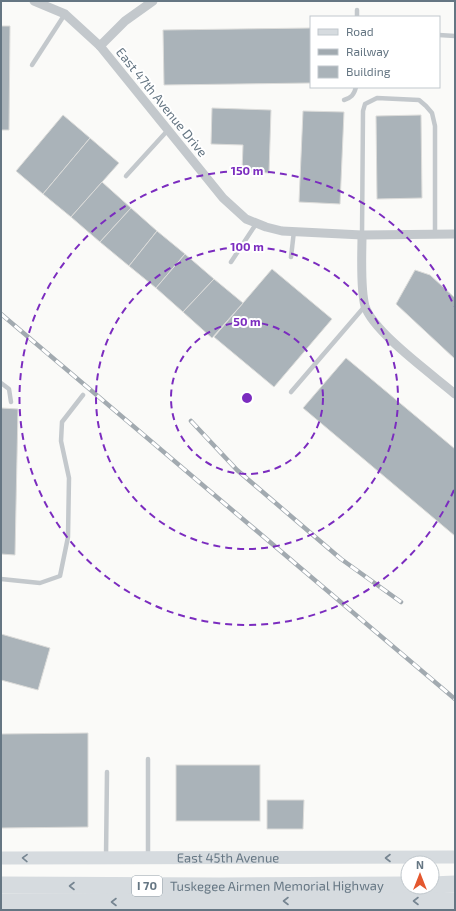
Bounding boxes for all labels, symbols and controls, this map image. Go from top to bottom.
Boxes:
legend [310,16,440,88]
text: Road [346,24,374,38]
street label: East 47th Avenue Drive [113,44,211,160]
text: Railway [346,44,390,58]
text: Building [346,64,391,78]
text: 150 m [231,163,263,177]
text: 100 m [230,239,264,253]
text: 50 m [233,314,261,328]
centre of rings [240,391,254,405]
street label: East 45th Avenue [177,849,279,866]
one-way arrow [22,854,28,862]
one-way arrow [385,854,391,863]
north arrow [400,855,440,895]
text: N [416,858,424,871]
road number: I 70 [132,876,162,896]
street label: Tuskegee Airmen Memorial Highway [170,877,384,894]
one-way arrow [69,882,75,890]
one-way arrow [283,897,289,905]
one-way arrow [413,897,419,905]
one-way arrow [111,898,117,906]

